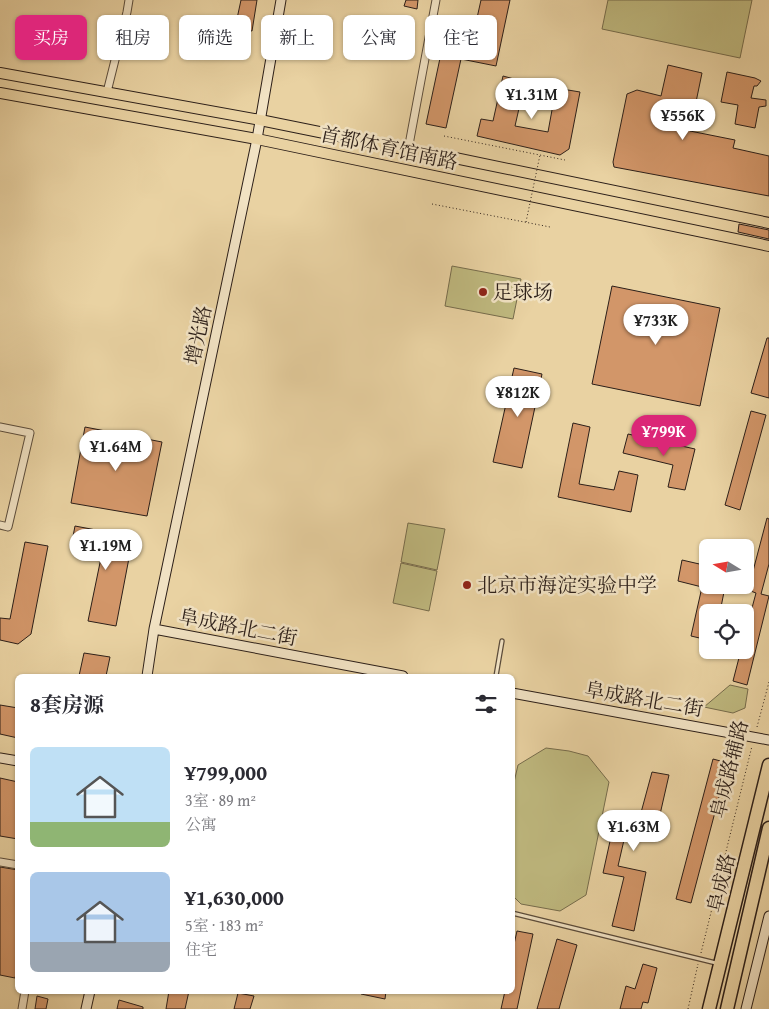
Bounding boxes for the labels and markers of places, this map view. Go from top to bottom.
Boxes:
pin: ¥1.31M [491,78,573,120]
pin: ¥556K [648,98,718,141]
place label: 足球场 [493,277,553,306]
marker: 足球场 [477,286,489,298]
pin: ¥733K [621,304,691,346]
pin: ¥812K [483,376,553,418]
pin: ¥799K [629,414,699,457]
pin: ¥1.64M [75,430,157,472]
pin: ¥1.19M [65,528,147,571]
place label: 北京市海淀实验中学 [477,570,657,599]
marker: 北京市海淀实验中学 [461,579,473,591]
pin: ¥1.63M [593,810,675,852]

